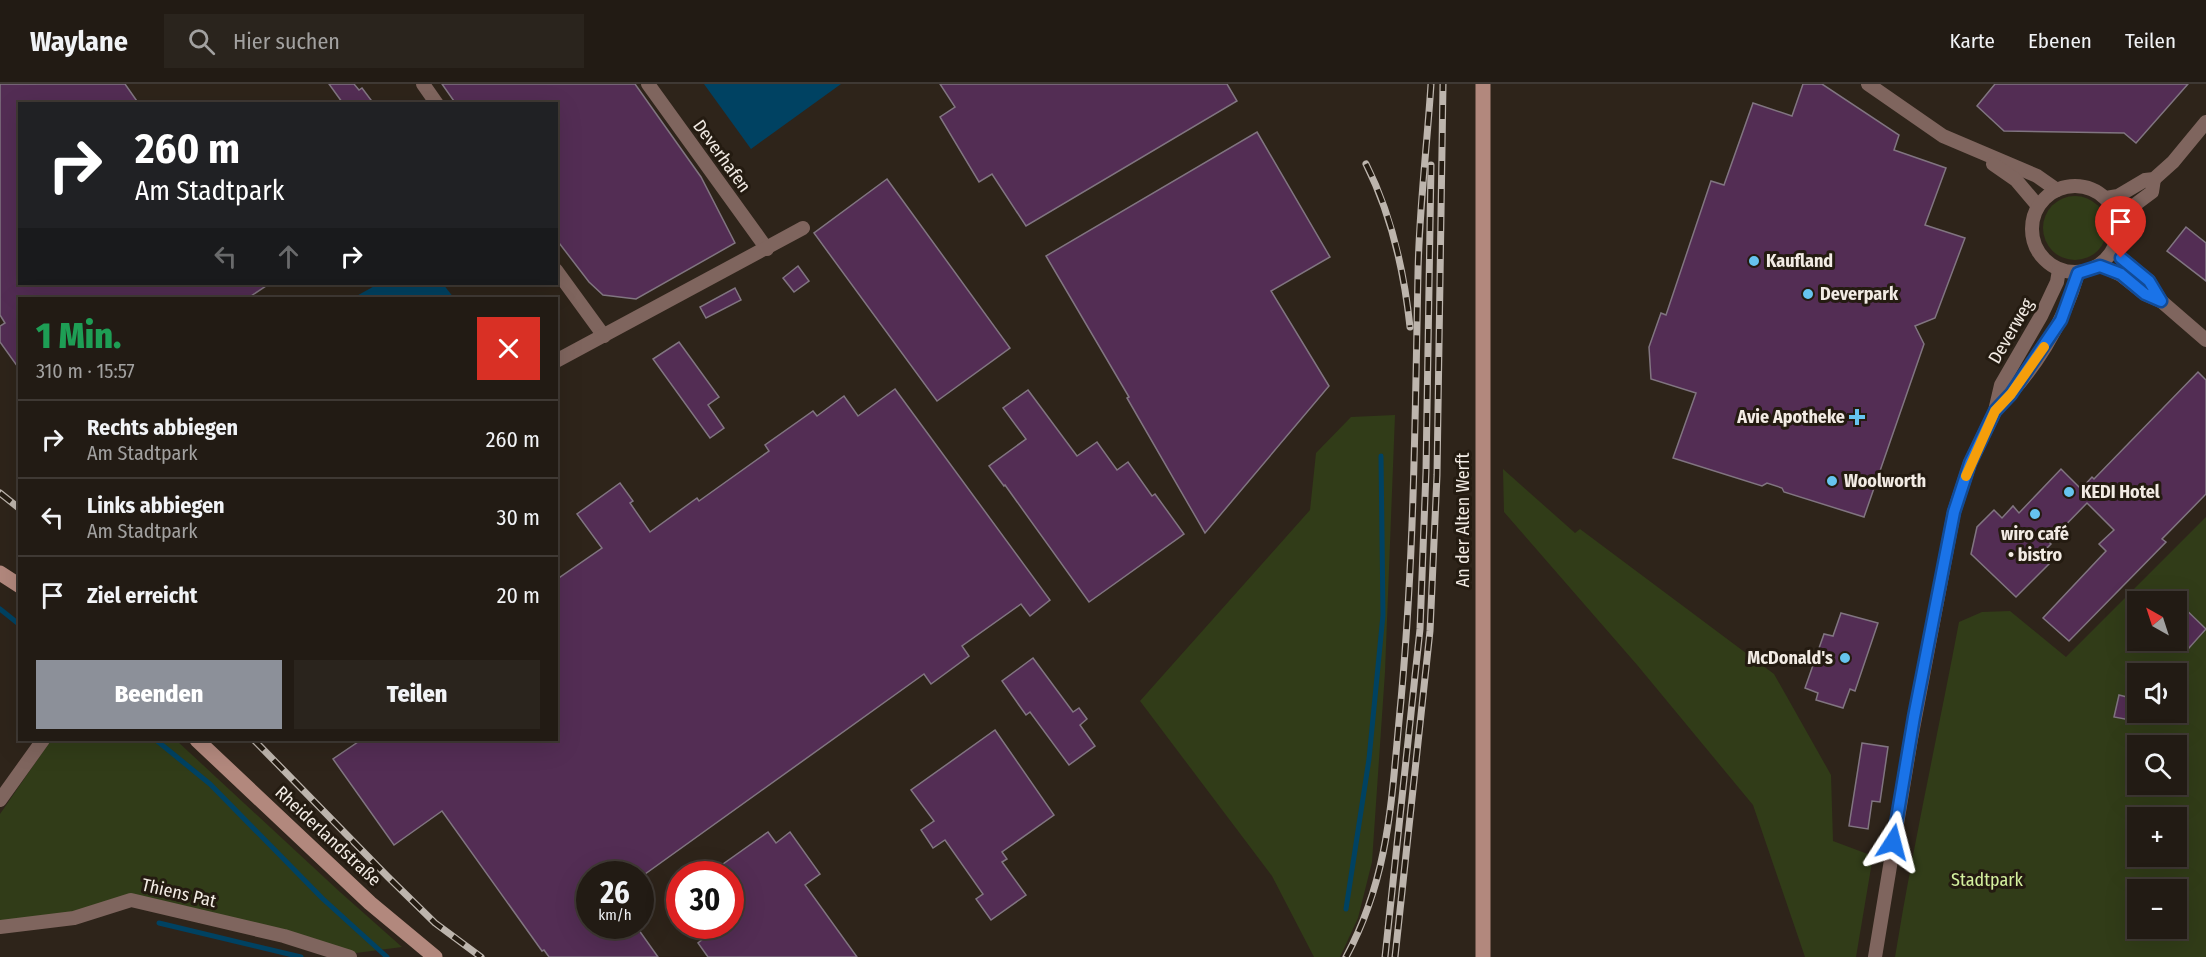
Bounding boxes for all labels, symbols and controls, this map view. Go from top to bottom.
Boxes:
search box [164,14,584,68]
text: Waylane [30,25,128,58]
icon: search [185,25,218,58]
text: Hier suchen [233,28,340,55]
text: Karte [1949,28,1995,54]
text: Ebenen [2028,28,2092,54]
text: Teilen [2125,28,2176,54]
street label: Deverhafen [688,115,756,197]
text: 260 m [135,124,240,174]
icon: right [36,126,114,204]
text: Am Stadtpark [135,175,284,207]
pin [2095,196,2146,258]
icon: arrive [2104,205,2137,238]
icon: left [209,240,242,273]
icon: ahead [272,240,305,273]
icon: right [335,240,368,273]
place label: Kaufland [1766,250,1833,272]
marker: Kaufland [1747,254,1761,268]
place label: Deverpark [1820,283,1899,305]
marker: Deverpark [1801,287,1815,301]
street label: Deverweg [1984,294,2039,367]
text: 1 Min. [36,314,121,358]
button: close [477,317,540,380]
text: 310 m · 15:57 [36,359,135,383]
place label: Avie Apotheke [1736,406,1845,428]
marker: Avie Apotheke [1850,410,1864,424]
text: Rechts abbiegen [87,414,238,441]
icon: right [36,423,69,456]
text: 260 m [486,426,540,453]
text: Am Stadtpark [87,441,198,465]
street label: An der Alten Werft [1452,453,1474,587]
place label: Woolworth [1844,470,1926,492]
marker: Woolworth [1825,474,1839,488]
place label: KEDI Hotel [2081,481,2160,503]
marker: KEDI Hotel [2062,485,2076,499]
text: Links abbiegen [87,492,225,519]
icon: left [36,501,69,534]
text: 30 m [497,504,540,531]
marker: wiro café • bistro [2028,507,2042,521]
text: Am Stadtpark [87,519,198,543]
place label: wiro café • bistro [2001,523,2069,566]
icon: arrive [36,579,69,612]
text: Ziel erreicht [87,582,198,609]
text: 20 m [497,582,540,609]
north arrow [2127,591,2187,651]
map controls [2127,591,2187,939]
place label: McDonald's [1747,647,1833,669]
marker: McDonald's [1838,651,1852,665]
button: Beenden [36,660,282,729]
button: Teilen [294,660,540,729]
button: sound [2127,663,2187,723]
button: search [2127,735,2187,795]
street label: Rheiderlandstraße [270,781,386,891]
button: + [2127,807,2187,867]
position arrow [1861,810,1925,874]
speed limit sign: 30 [666,861,744,939]
park label: Stadtpark [1951,869,2024,891]
street label: Thiens Pat [140,874,219,912]
text: 26 [600,875,630,911]
button: − [2127,879,2187,939]
text: km/h [598,906,632,924]

